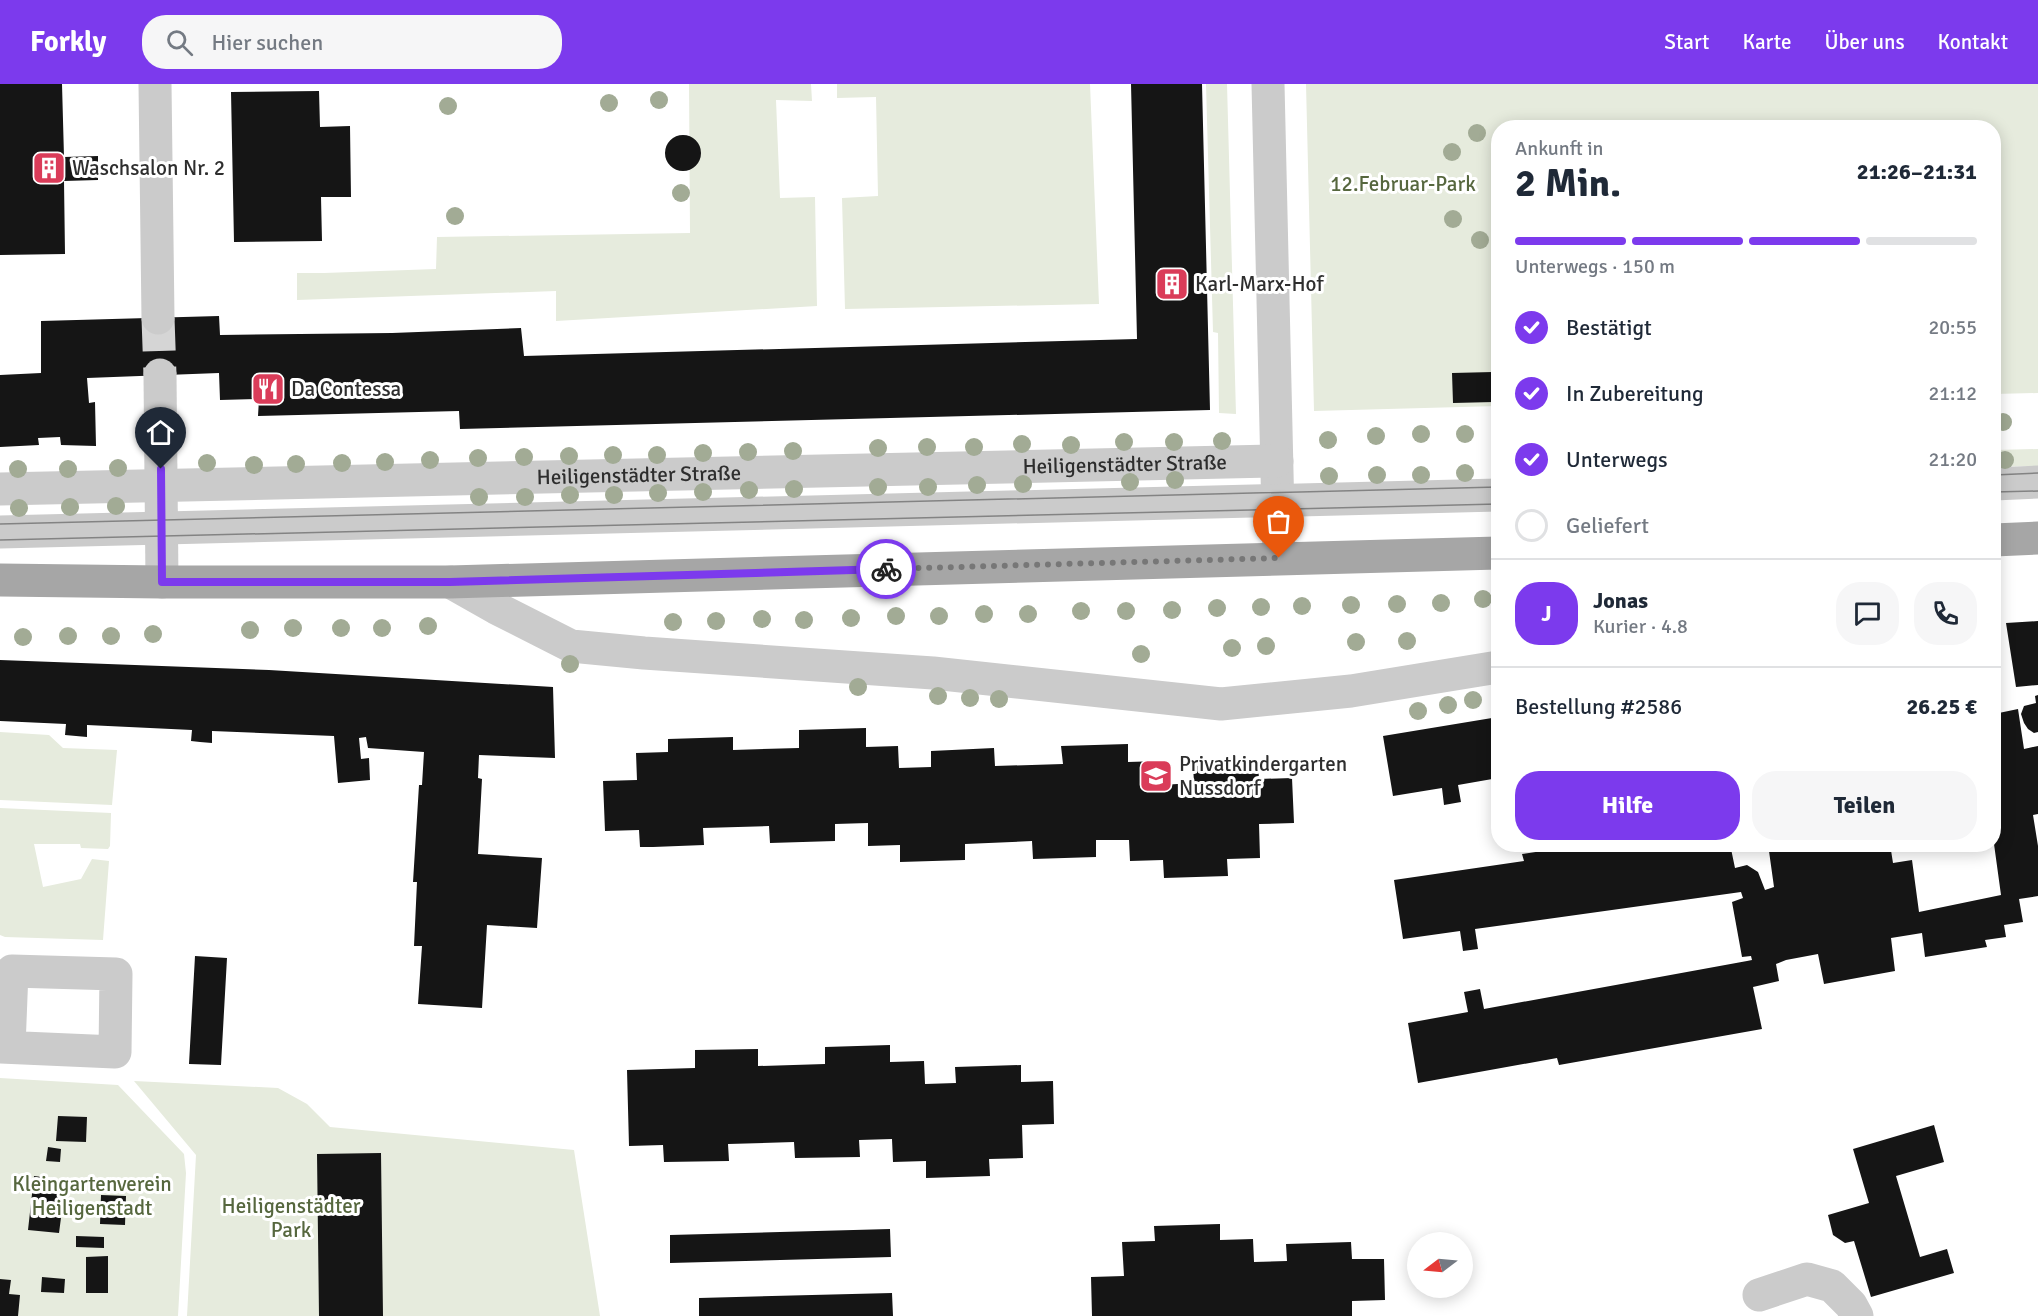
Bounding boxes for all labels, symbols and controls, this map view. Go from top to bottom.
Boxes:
search box [142,15,562,69]
text: Forkly [30,25,106,59]
icon: search [163,26,196,59]
text: Hier suchen [211,29,323,56]
text: Start [1664,29,1709,55]
text: Karte [1742,29,1791,55]
text: Über uns [1824,29,1905,55]
text: Kontakt [1938,29,2008,55]
text: Ankunft in [1515,136,1603,161]
building icon: Waschsalon Nr. 2 [31,150,67,186]
place label: Waschsalon Nr. 2 [72,155,225,181]
text: 21:26–21:31 [1857,158,1977,185]
text: 2 Min. [1515,159,1621,207]
park label: 12.Februar-Park [1330,171,1476,197]
text: Unterwegs · 150 m [1515,254,1675,279]
building icon: Karl-Marx-Hof [1154,266,1190,302]
place label: Karl-Marx-Hof [1195,271,1324,297]
icon: check [1515,311,1548,344]
text: Bestätigt [1566,314,1652,341]
text: 20:55 [1928,315,1977,340]
restaurant icon: Da Contessa [250,371,286,407]
place label: Da Contessa [291,376,401,402]
icon: check [1515,377,1548,410]
text: In Zubereitung [1566,380,1704,407]
text: 21:12 [1928,381,1977,406]
pin [135,407,186,469]
icon: home [144,416,177,449]
icon: check [1515,443,1548,476]
text: Unterwegs [1566,446,1668,473]
text: 21:20 [1928,447,1977,472]
street label: Heiligenstädter Straße [1022,449,1227,480]
street label: Heiligenstädter Straße [536,460,741,490]
pin [1253,496,1304,558]
icon: bag [1262,505,1295,538]
text: Geliefert [1566,512,1649,539]
courier [856,539,916,599]
icon: bike [870,553,903,586]
button: chat [1836,582,1899,645]
button: phone [1914,582,1977,645]
text: Jonas [1593,587,1648,614]
text: J [1541,600,1552,627]
text: Kurier · 4.8 [1593,614,1688,639]
text: Bestellung #2586 [1515,693,1682,720]
text: 26.25 € [1906,693,1977,720]
place label: Privatkindergarten Nussdorf [1179,751,1347,801]
school or university icon: Privatkindergarten Nussdorf [1138,758,1174,794]
button: Hilfe [1515,771,1740,840]
button: Teilen [1752,771,1977,840]
park label: Kleingartenverein Heiligenstadt [12,1171,172,1221]
park label: Heiligenstädter Park [222,1193,361,1243]
north arrow [1407,1232,1473,1298]
map controls [1407,1232,1473,1298]

